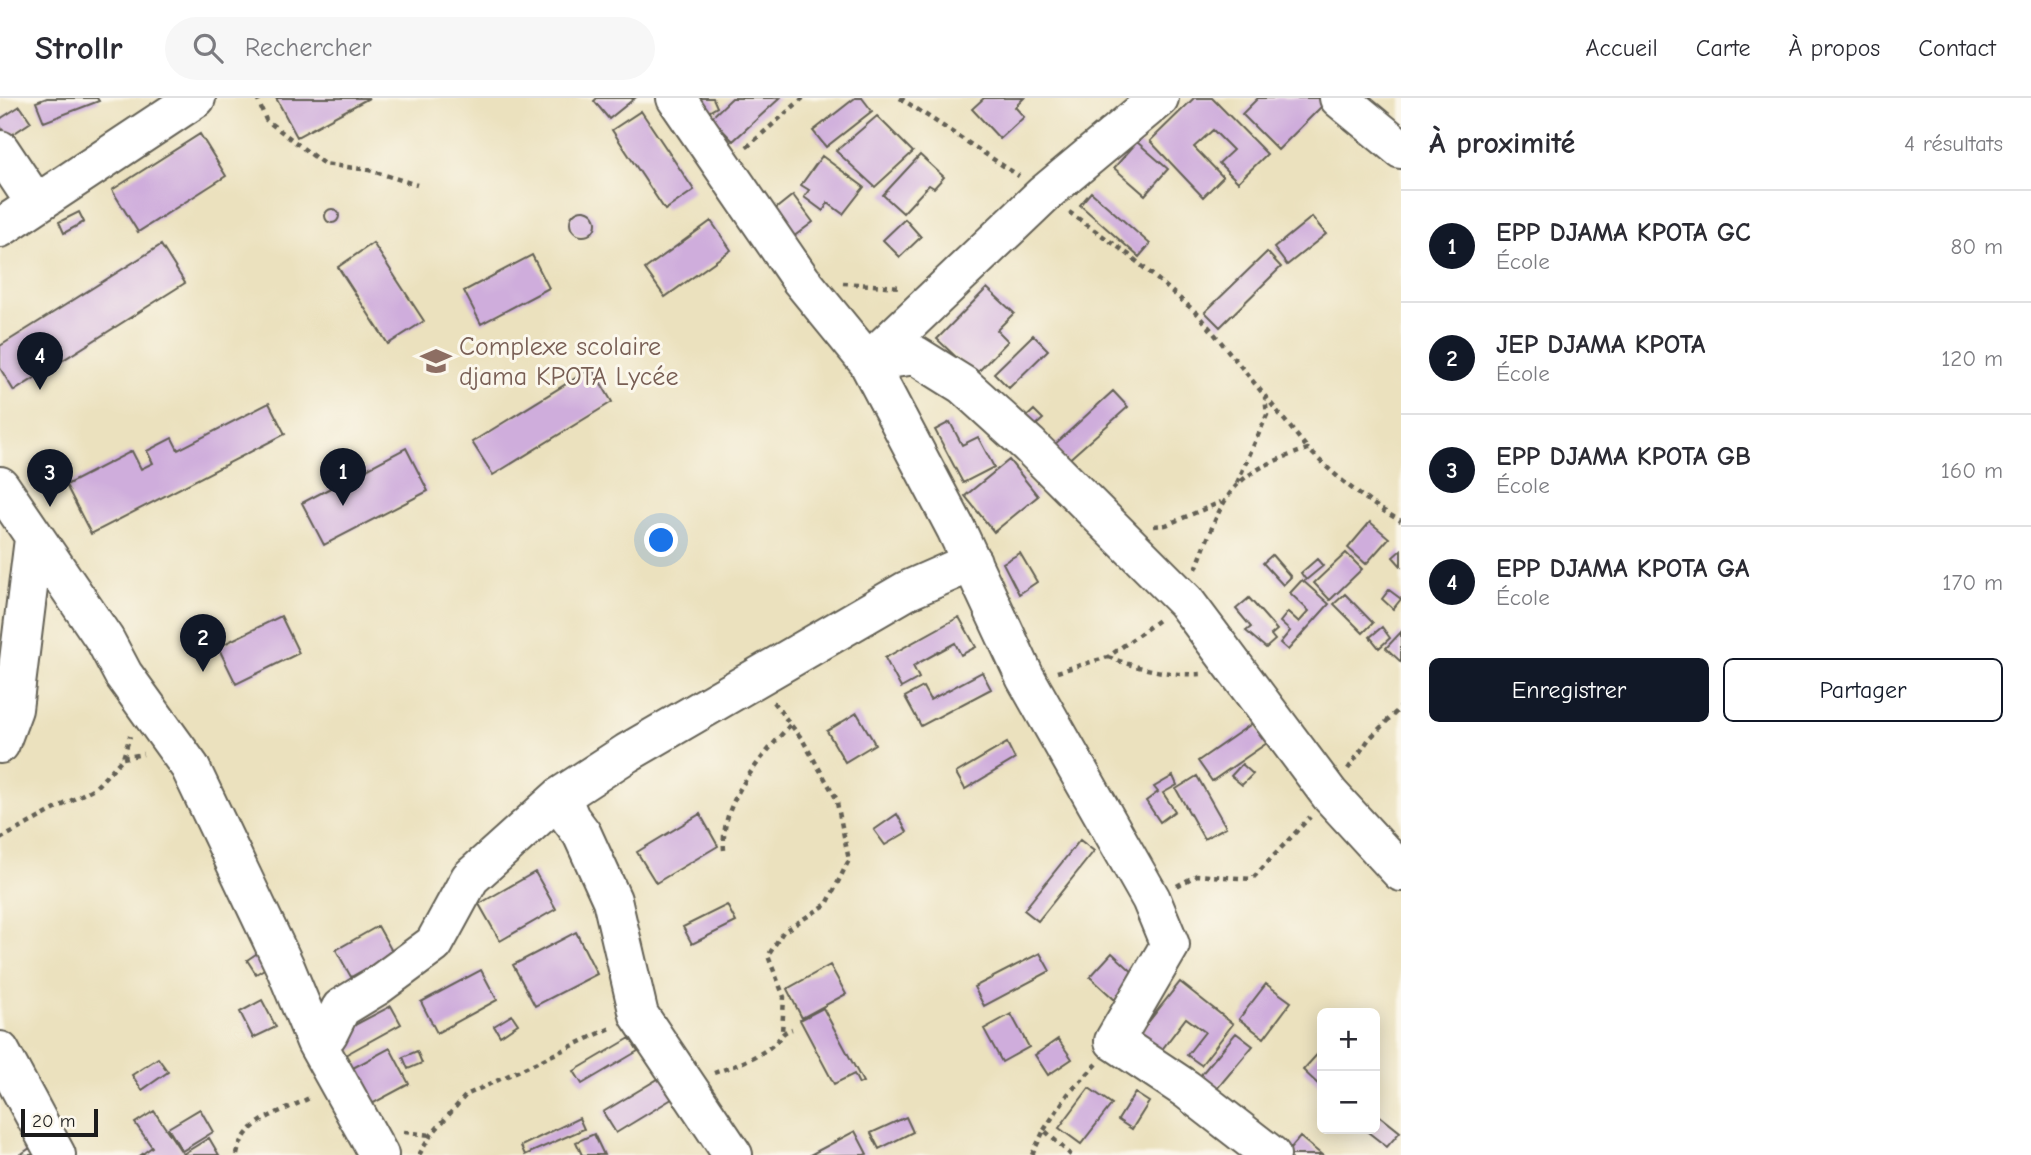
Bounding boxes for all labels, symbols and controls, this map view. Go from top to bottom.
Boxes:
search box [165,17,655,80]
text: Strollr [35,29,123,67]
icon: search [189,29,227,67]
text: Rechercher [245,33,372,63]
text: Accueil [1586,34,1658,62]
text: Carte [1696,34,1751,62]
text: À propos [1789,34,1880,62]
text: Contact [1918,34,1996,62]
text: À proximité [1429,126,1575,161]
text: 4 résultats [1904,130,2003,157]
text: EPP DJAMA KPOTA GC [1496,218,1751,248]
text: 1 [1447,233,1457,260]
text: 80 m [1950,233,2003,260]
text: École [1496,248,1550,275]
text: JEP DJAMA KPOTA [1496,330,1705,360]
pin: 4 [17,332,63,390]
place label: Complexe scolaire djama KPOTA Lycée [459,332,678,392]
school or university icon: Complexe scolaire djama KPOTA Lycée [419,344,453,378]
text: 2 [1446,345,1458,372]
text: 120 m [1941,345,2003,372]
text: École [1496,360,1550,387]
text: EPP DJAMA KPOTA GB [1496,442,1751,472]
pin: 1 [320,448,366,506]
pin: 3 [27,449,73,507]
text: 3 [1446,457,1458,484]
text: 160 m [1941,457,2003,484]
text: École [1496,472,1550,499]
your location [644,523,678,557]
text: EPP DJAMA KPOTA GA [1496,554,1749,584]
text: 4 [1447,569,1457,596]
text: 170 m [1942,569,2003,596]
text: École [1496,584,1550,611]
pin: 2 [180,614,226,672]
button: Enregistrer [1429,658,1709,722]
button: Partager [1723,658,2003,722]
map controls [1317,1008,1380,1134]
button: + [1317,1008,1380,1071]
button: − [1317,1071,1380,1134]
scale bar [21,1106,98,1138]
text: 20 m [32,1110,76,1132]

